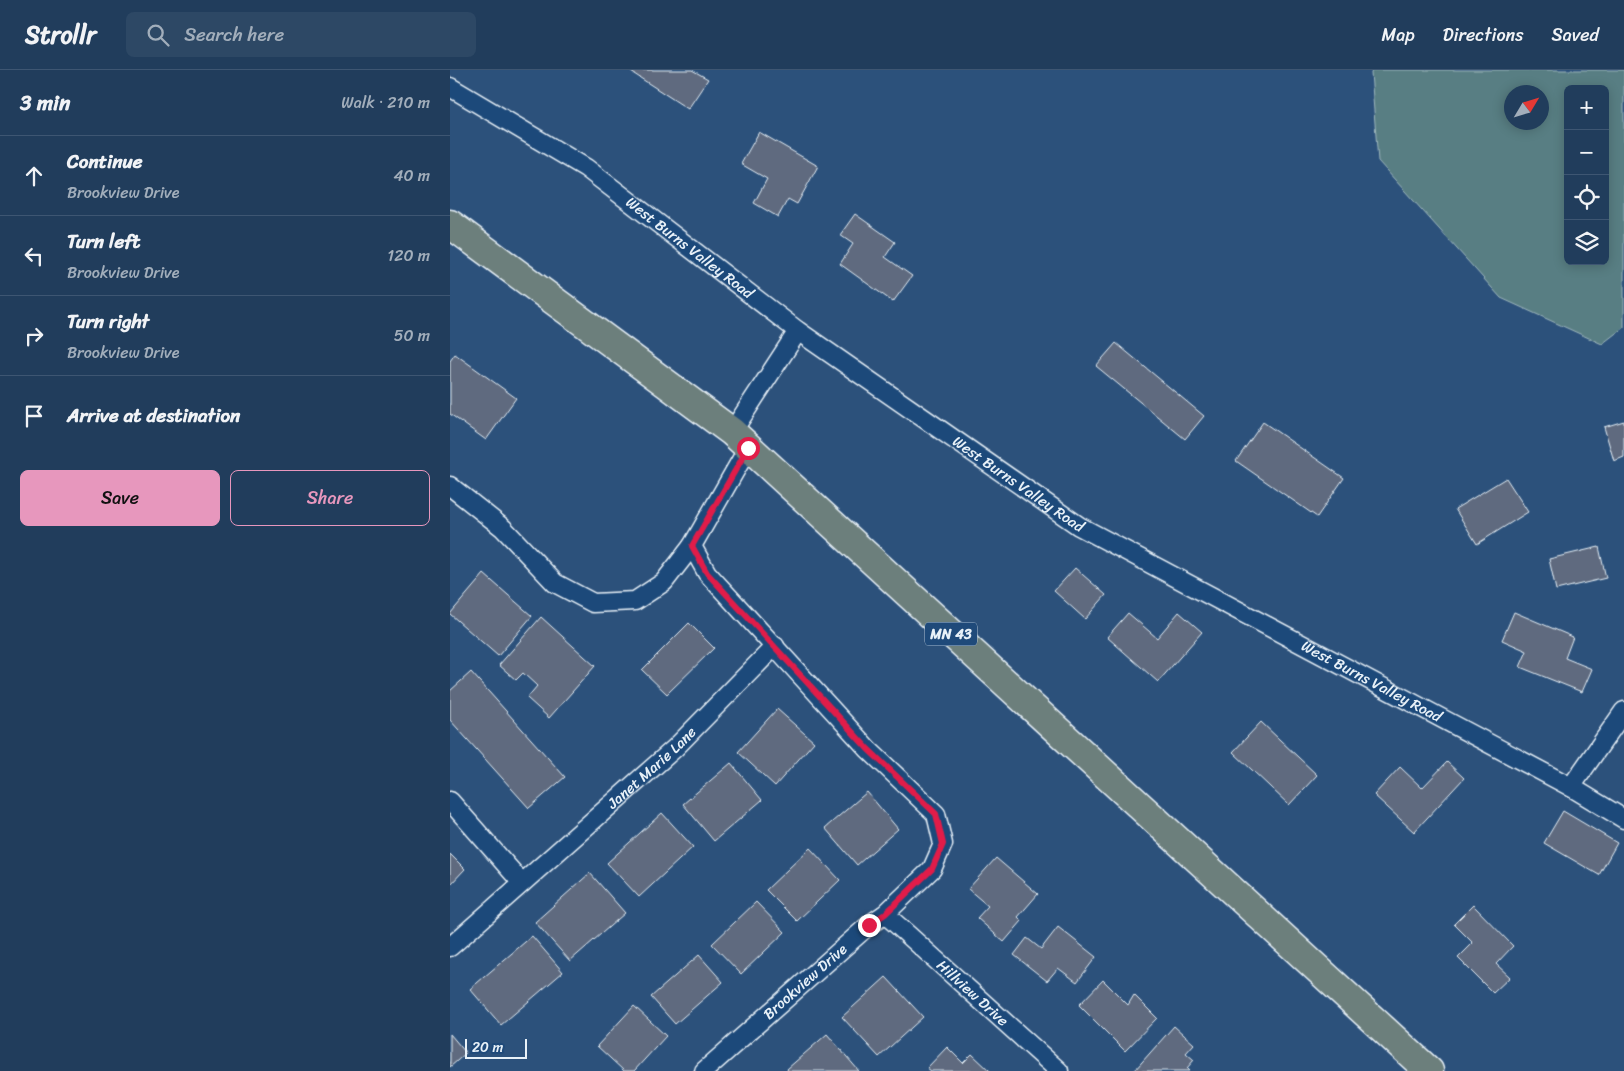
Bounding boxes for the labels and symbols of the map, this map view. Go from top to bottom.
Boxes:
north arrow [1504,85,1549,130]
street label: West Burns Valley Road [620,190,760,306]
street label: West Burns Valley Road [947,429,1090,540]
route start [737,437,760,460]
road number: MN 43 [925,622,977,646]
street label: West Burns Valley Road [1297,633,1448,730]
street label: Janet Marie Lane [600,720,703,816]
route end [858,914,881,937]
street label: Brookview Drive [757,937,853,1026]
street label: Hillview Drive [931,953,1015,1033]
scale bar [465,1036,528,1059]

